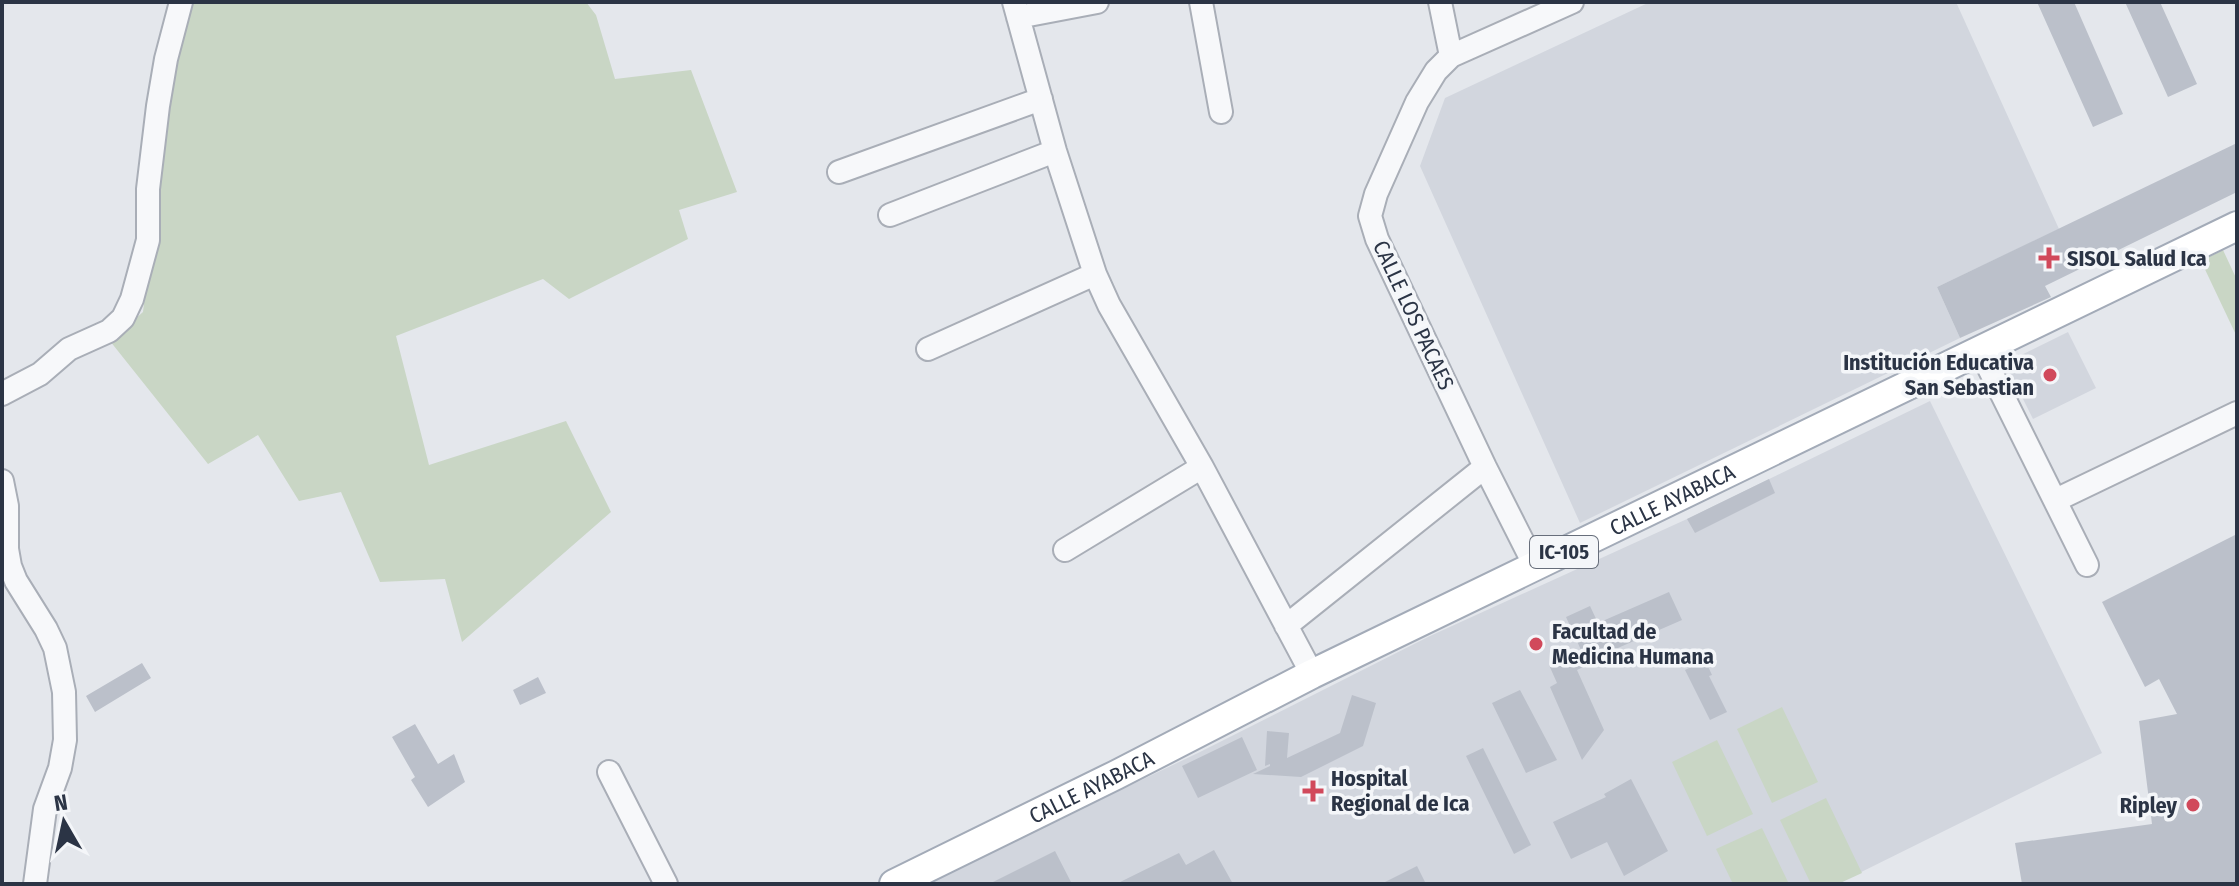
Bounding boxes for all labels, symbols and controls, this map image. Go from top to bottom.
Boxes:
street label: CALLE LOS PACAES [1367,236,1460,394]
place label: SISOL Salud Ica [2067,245,2207,272]
marker: SISOL Salud Ica [2038,247,2060,269]
place label: Institución Educativa San Sebastian [1843,349,2034,401]
marker: Institución Educativa San Sebastian [2041,366,2059,384]
street label: CALLE AYABACA [1605,458,1740,542]
road number: IC-105 [1530,536,1598,568]
place label: Facultad de Medicina Humana [1552,618,1714,670]
marker: Facultad de Medicina Humana [1527,635,1545,653]
street label: CALLE AYABACA [1025,745,1159,830]
place label: Hospital Regional de Ica [1331,765,1469,817]
marker: Hospital Regional de Ica [1302,780,1324,802]
north arrow [24,782,104,862]
text: N [52,788,70,817]
place label: Ripley [2120,792,2178,819]
marker: Ripley [2184,796,2202,814]

